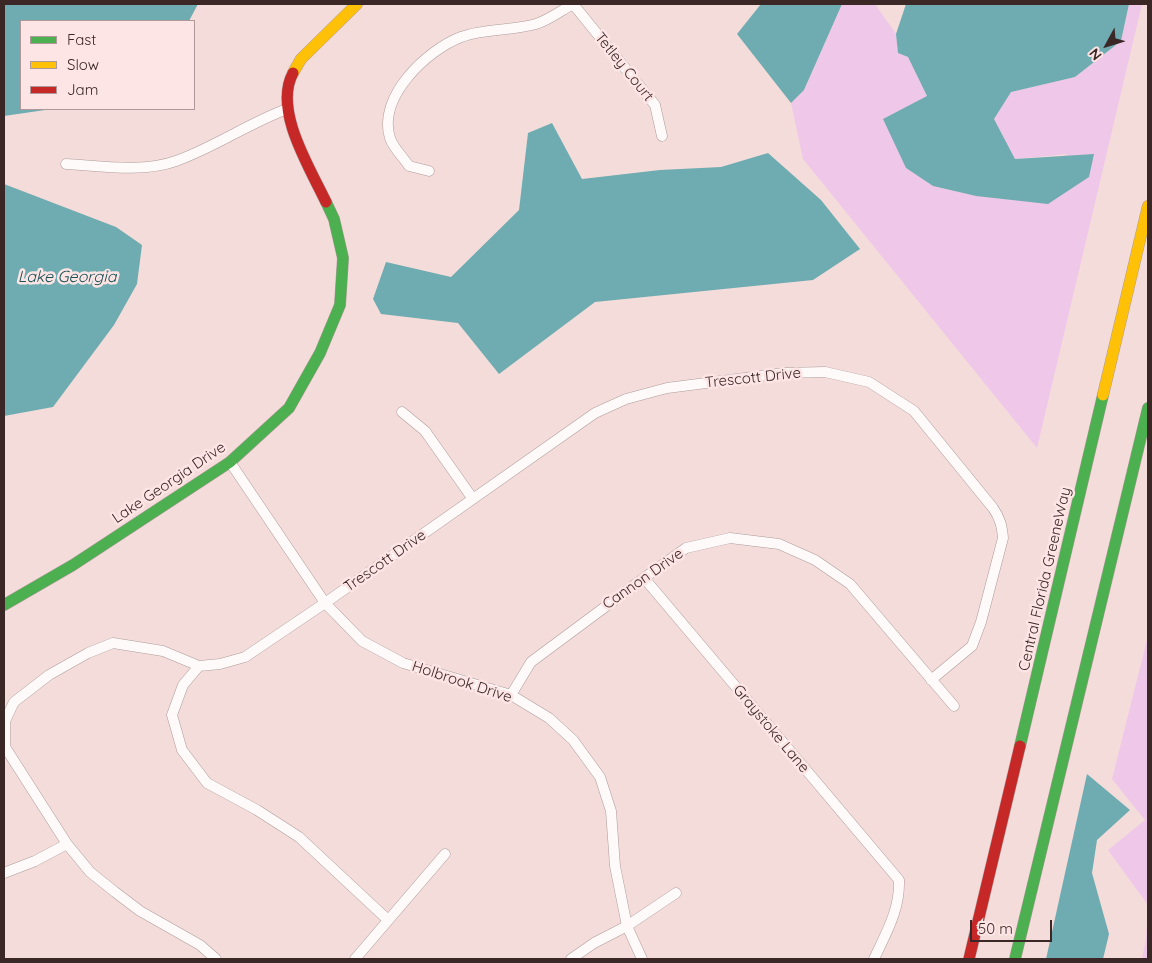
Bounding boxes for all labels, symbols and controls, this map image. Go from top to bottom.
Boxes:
legend [20,20,195,110]
north arrow [1082,20,1132,70]
street label: Tetley Court [591,29,657,105]
text: Fast [67,30,96,49]
text: N [1085,45,1106,64]
text: Slow [67,55,99,74]
text: Jam [67,80,98,99]
water label: Lake Georgia [18,267,116,287]
street label: Trescott Drive [704,364,802,392]
street label: Lake Georgia Drive [109,438,229,528]
street label: Central Florida GreeneWay [1015,485,1075,673]
street label: Trescott Drive [340,526,430,596]
street label: Cannon Drive [599,545,687,613]
street label: Holbrook Drive [410,657,514,707]
street label: Graystoke Lane [729,681,813,777]
scale bar [972,910,1054,942]
text: 50 m [978,919,1013,938]

